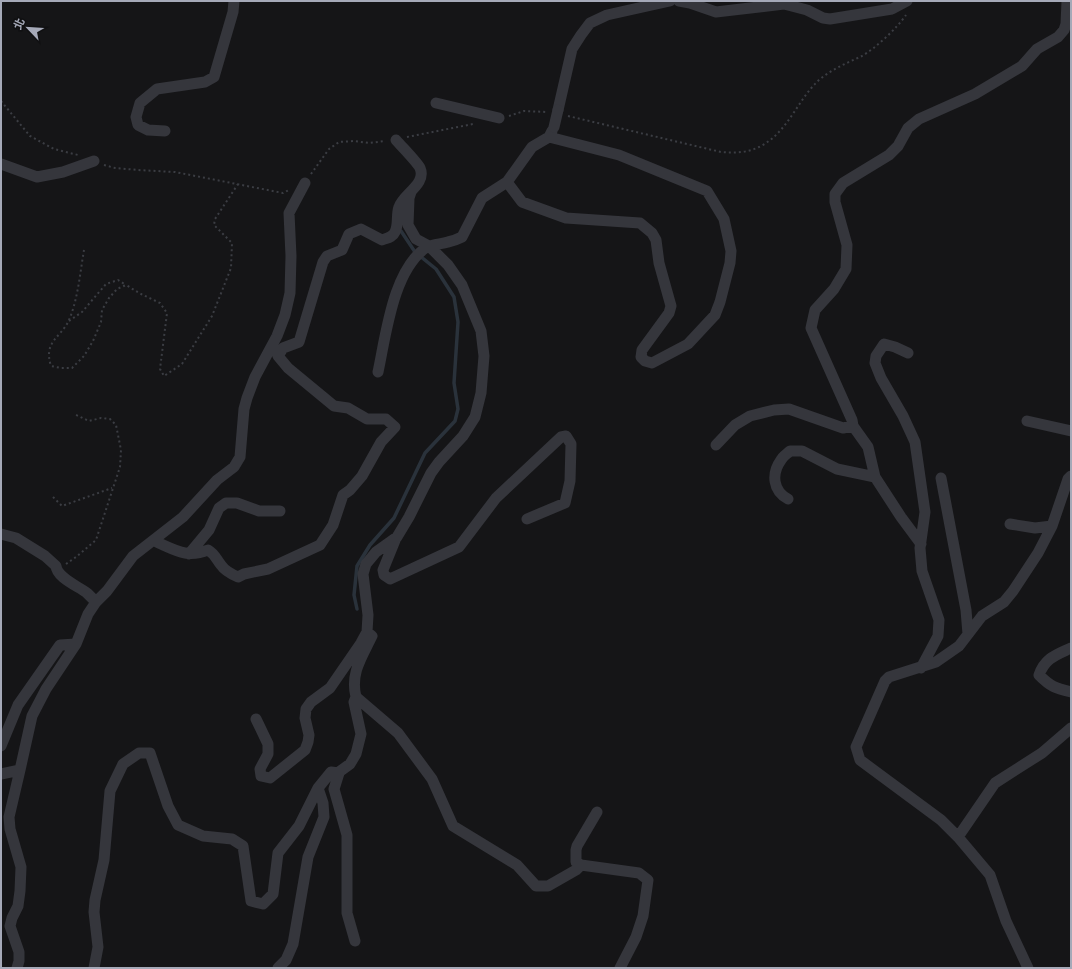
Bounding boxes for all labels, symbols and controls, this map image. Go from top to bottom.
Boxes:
north arrow [8,8,48,48]
text: 北 [10,16,28,32]

